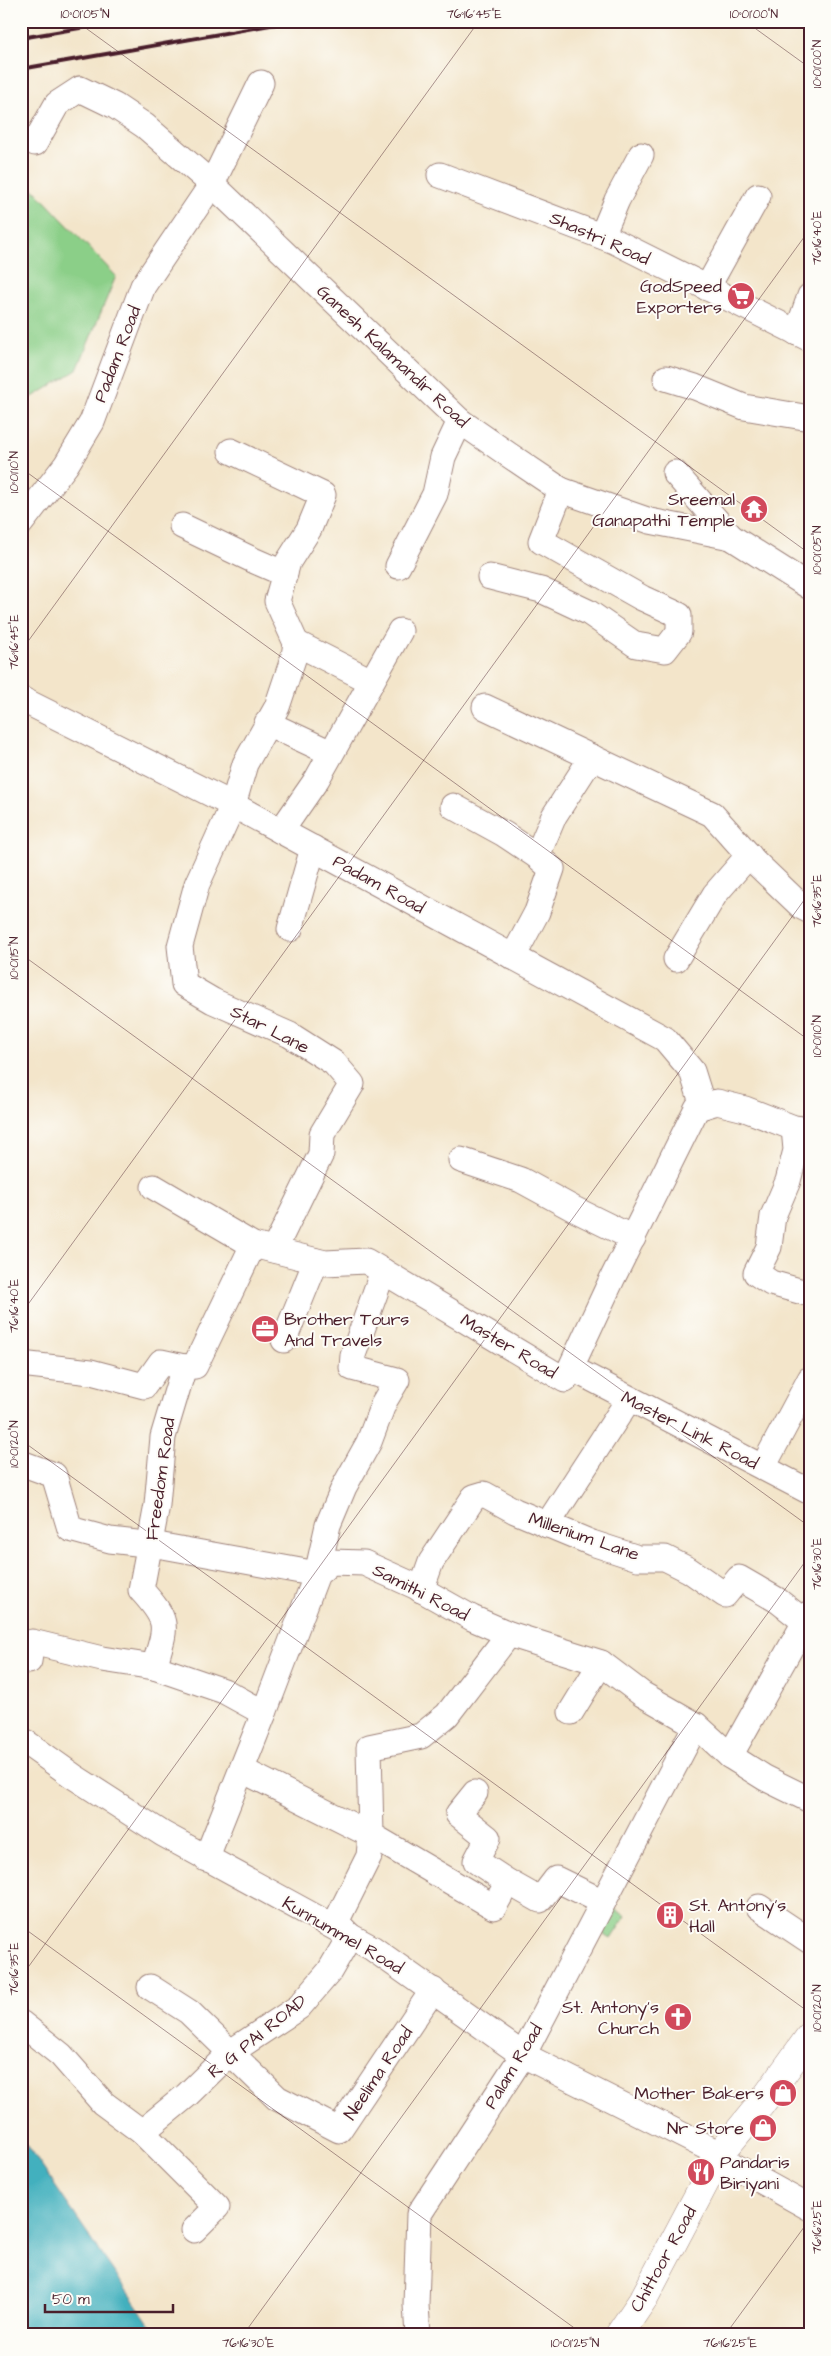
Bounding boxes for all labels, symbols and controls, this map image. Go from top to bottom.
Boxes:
text: 10°01'05"N [60,6,110,23]
text: 76°16'45"E [446,6,502,23]
text: 10°01'00"N [730,6,779,23]
text: 10°01'00"N [809,39,826,88]
street label: Shastri Road [546,205,654,272]
text: 76°16'40"E [809,211,826,265]
place label: GodSpeed Exporters [637,274,722,320]
street label: Ganesh Kalamandir Road [311,279,474,434]
supermarket icon: GodSpeed Exporters [726,281,756,311]
street label: Padam Road [88,302,147,406]
text: 10°01'10"N [6,450,23,493]
place label: Sreemal Ganapathi Temple [592,487,735,533]
temple icon: Sreemal Ganapathi Temple [739,494,769,524]
text: 10°01'05"N [809,525,826,575]
text: 76°16'45"E [6,614,23,670]
street label: Padam Road [328,849,429,920]
text: 76°16'35"E [809,874,826,928]
text: 10°01'15"N [6,936,23,980]
street label: Star Lane [226,999,314,1060]
text: 10°01'10"N [809,1014,826,1057]
text: 76°16'40"E [6,1279,23,1333]
place label: Brother Tours And Travels [284,1307,409,1353]
street label: Master Road [456,1308,562,1385]
office icon: Brother Tours And Travels [250,1314,280,1344]
street label: Master Link Road [617,1385,763,1476]
street label: Freedom Road [140,1416,181,1542]
text: 10°01'20"N [6,1420,23,1468]
street label: Millenium Lane [525,1506,643,1567]
text: 76°16'30"E [809,1538,826,1590]
street label: Samithi Road [368,1557,473,1627]
street label: Kunnummel Road [277,1891,408,1980]
place label: St. Antony's Hall [689,1893,786,1939]
building icon: St. Antony's Hall [655,1900,685,1930]
text: 76°16'35"E [6,1942,23,1996]
text: 10°01'20"N [809,1984,826,2032]
street label: R G PAI ROAD [203,1988,312,2084]
place label: St. Antony's Church [562,1995,659,2041]
church icon: St. Antony's Church [663,2002,693,2032]
street label: Palam Road [478,2019,549,2113]
street label: Neelima Road [338,2022,419,2125]
shop icon: Mother Bakers [768,2078,798,2108]
place label: Mother Bakers [634,2081,764,2106]
shop icon: Nr Store [748,2113,778,2143]
place label: Nr Store [667,2116,744,2141]
place label: Pandaris Biriyani [720,2150,790,2197]
restaurant icon: Pandaris Biriyani [686,2157,716,2187]
text: 76°16'25"E [809,2200,826,2254]
street label: Chittoor Road [624,2202,703,2317]
scale bar [45,2281,172,2313]
text: 50 m [52,2289,90,2310]
text: 76°16'30"E [222,2335,274,2352]
text: 10°01'25"N [551,2335,600,2352]
text: 76°16'25"E [703,2335,757,2352]

